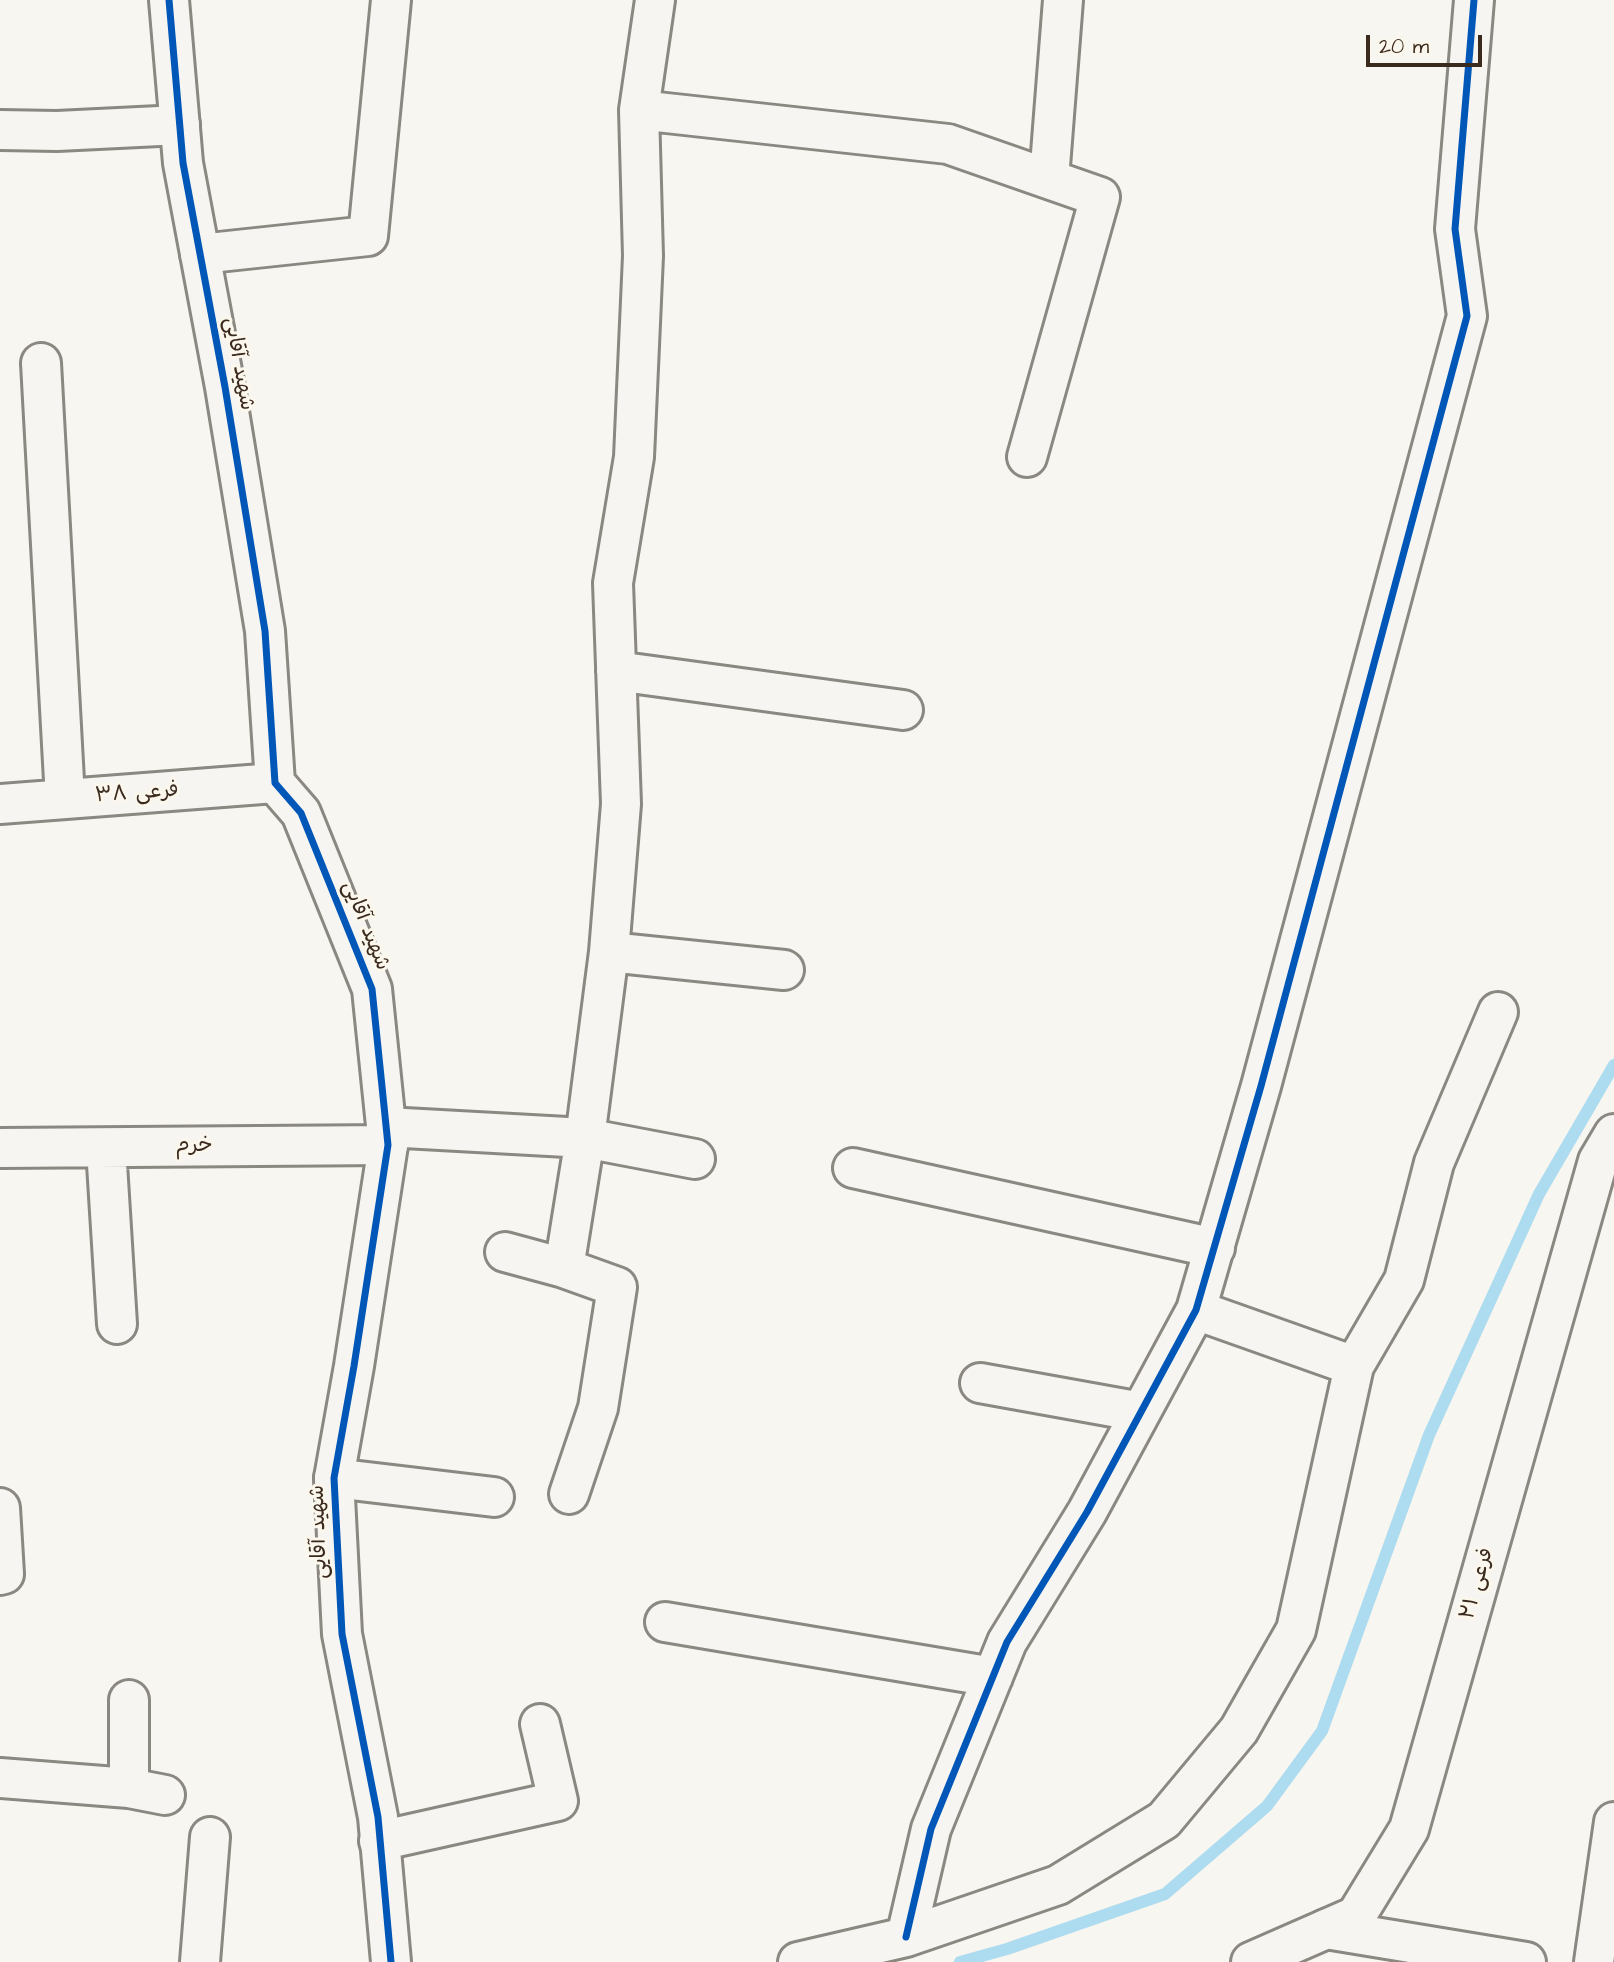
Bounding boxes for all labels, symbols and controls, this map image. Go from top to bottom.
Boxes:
scale bar [1369,21,1484,65]
text: 20 m [1379,32,1429,61]
street label: شهید آقایی [217,316,259,412]
street label: فرعی ۳۸ [94,779,180,809]
street label: شهید آقایی [336,878,394,974]
street label: خرم [175,1134,213,1160]
street label: شهید آقایی [306,1485,334,1579]
street label: فرعی ۲۱ [1456,1545,1500,1623]

